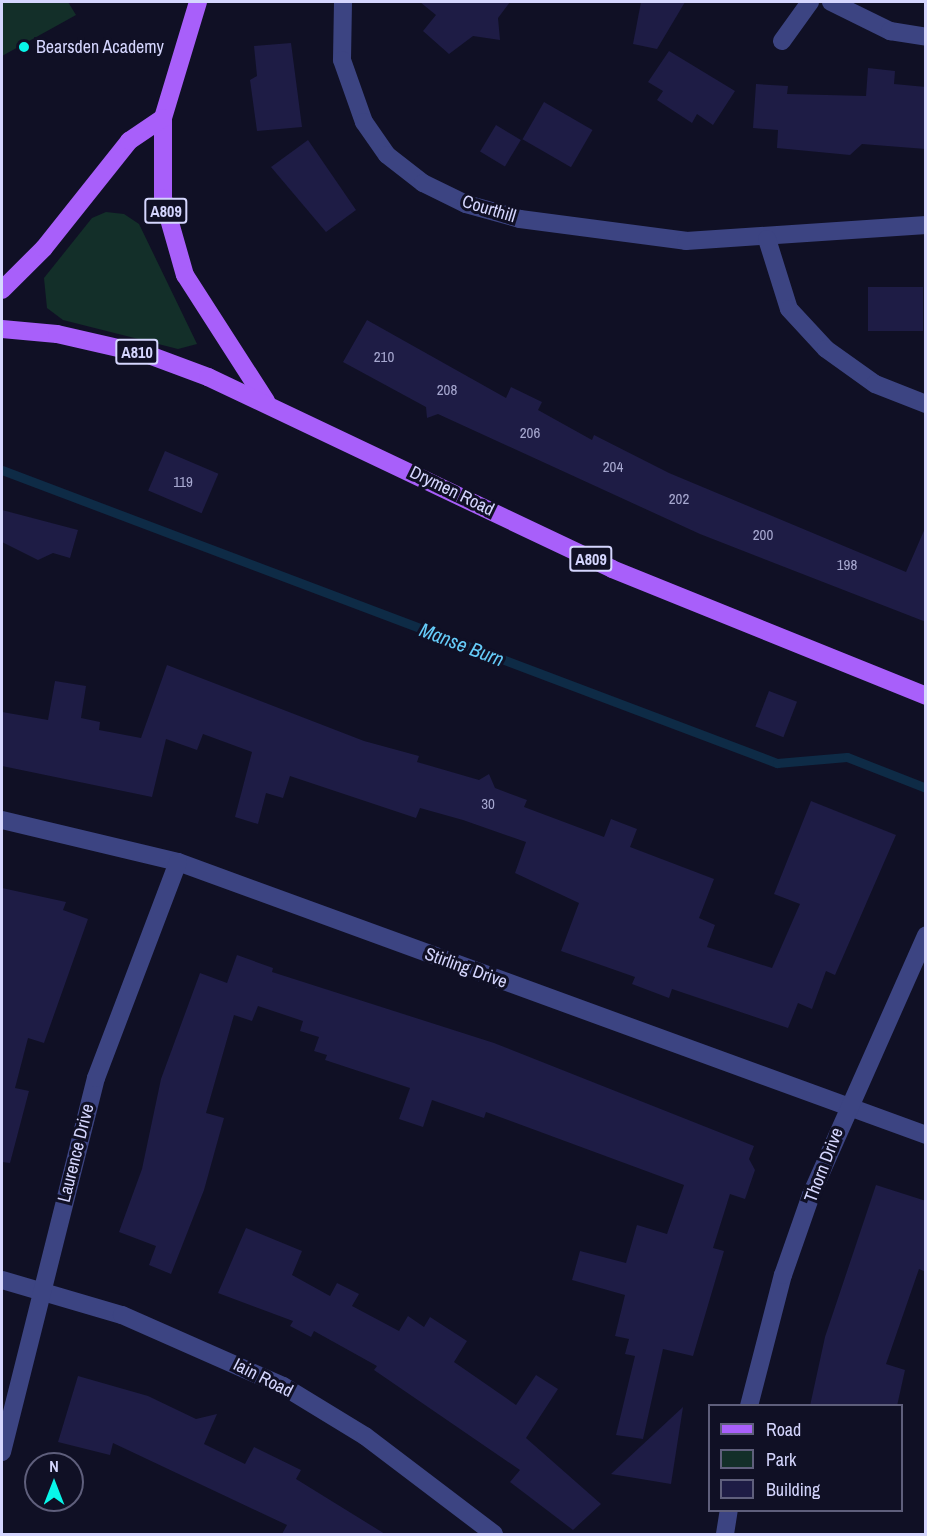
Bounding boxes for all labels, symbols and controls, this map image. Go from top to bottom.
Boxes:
place label: Bearsden Academy [36,36,165,58]
marker: Bearsden Academy [17,40,31,54]
street label: Courthill [460,191,518,227]
road number: A809 [144,198,188,224]
road number: A810 [114,339,160,365]
house number: 210 [374,348,394,366]
house number: 208 [437,381,457,399]
house number: 206 [520,424,540,442]
house number: 204 [603,458,623,476]
street label: Drymen Road [406,461,498,521]
house number: 119 [173,473,193,491]
house number: 202 [669,490,689,508]
house number: 200 [753,526,773,544]
road number: A809 [568,546,614,572]
house number: 198 [837,556,857,574]
water label: Manse Burn [416,617,508,671]
house number: 30 [481,795,495,813]
street label: Stirling Drive [422,943,510,993]
street label: Laurence Drive [53,1101,99,1205]
street label: Thorn Drive [800,1125,848,1205]
street label: Iain Road [230,1354,296,1402]
legend [708,1404,903,1512]
text: Road [766,1417,801,1442]
text: Park [766,1447,796,1472]
north arrow [24,1452,84,1512]
text: N [49,1455,59,1477]
text: Building [766,1477,820,1502]

